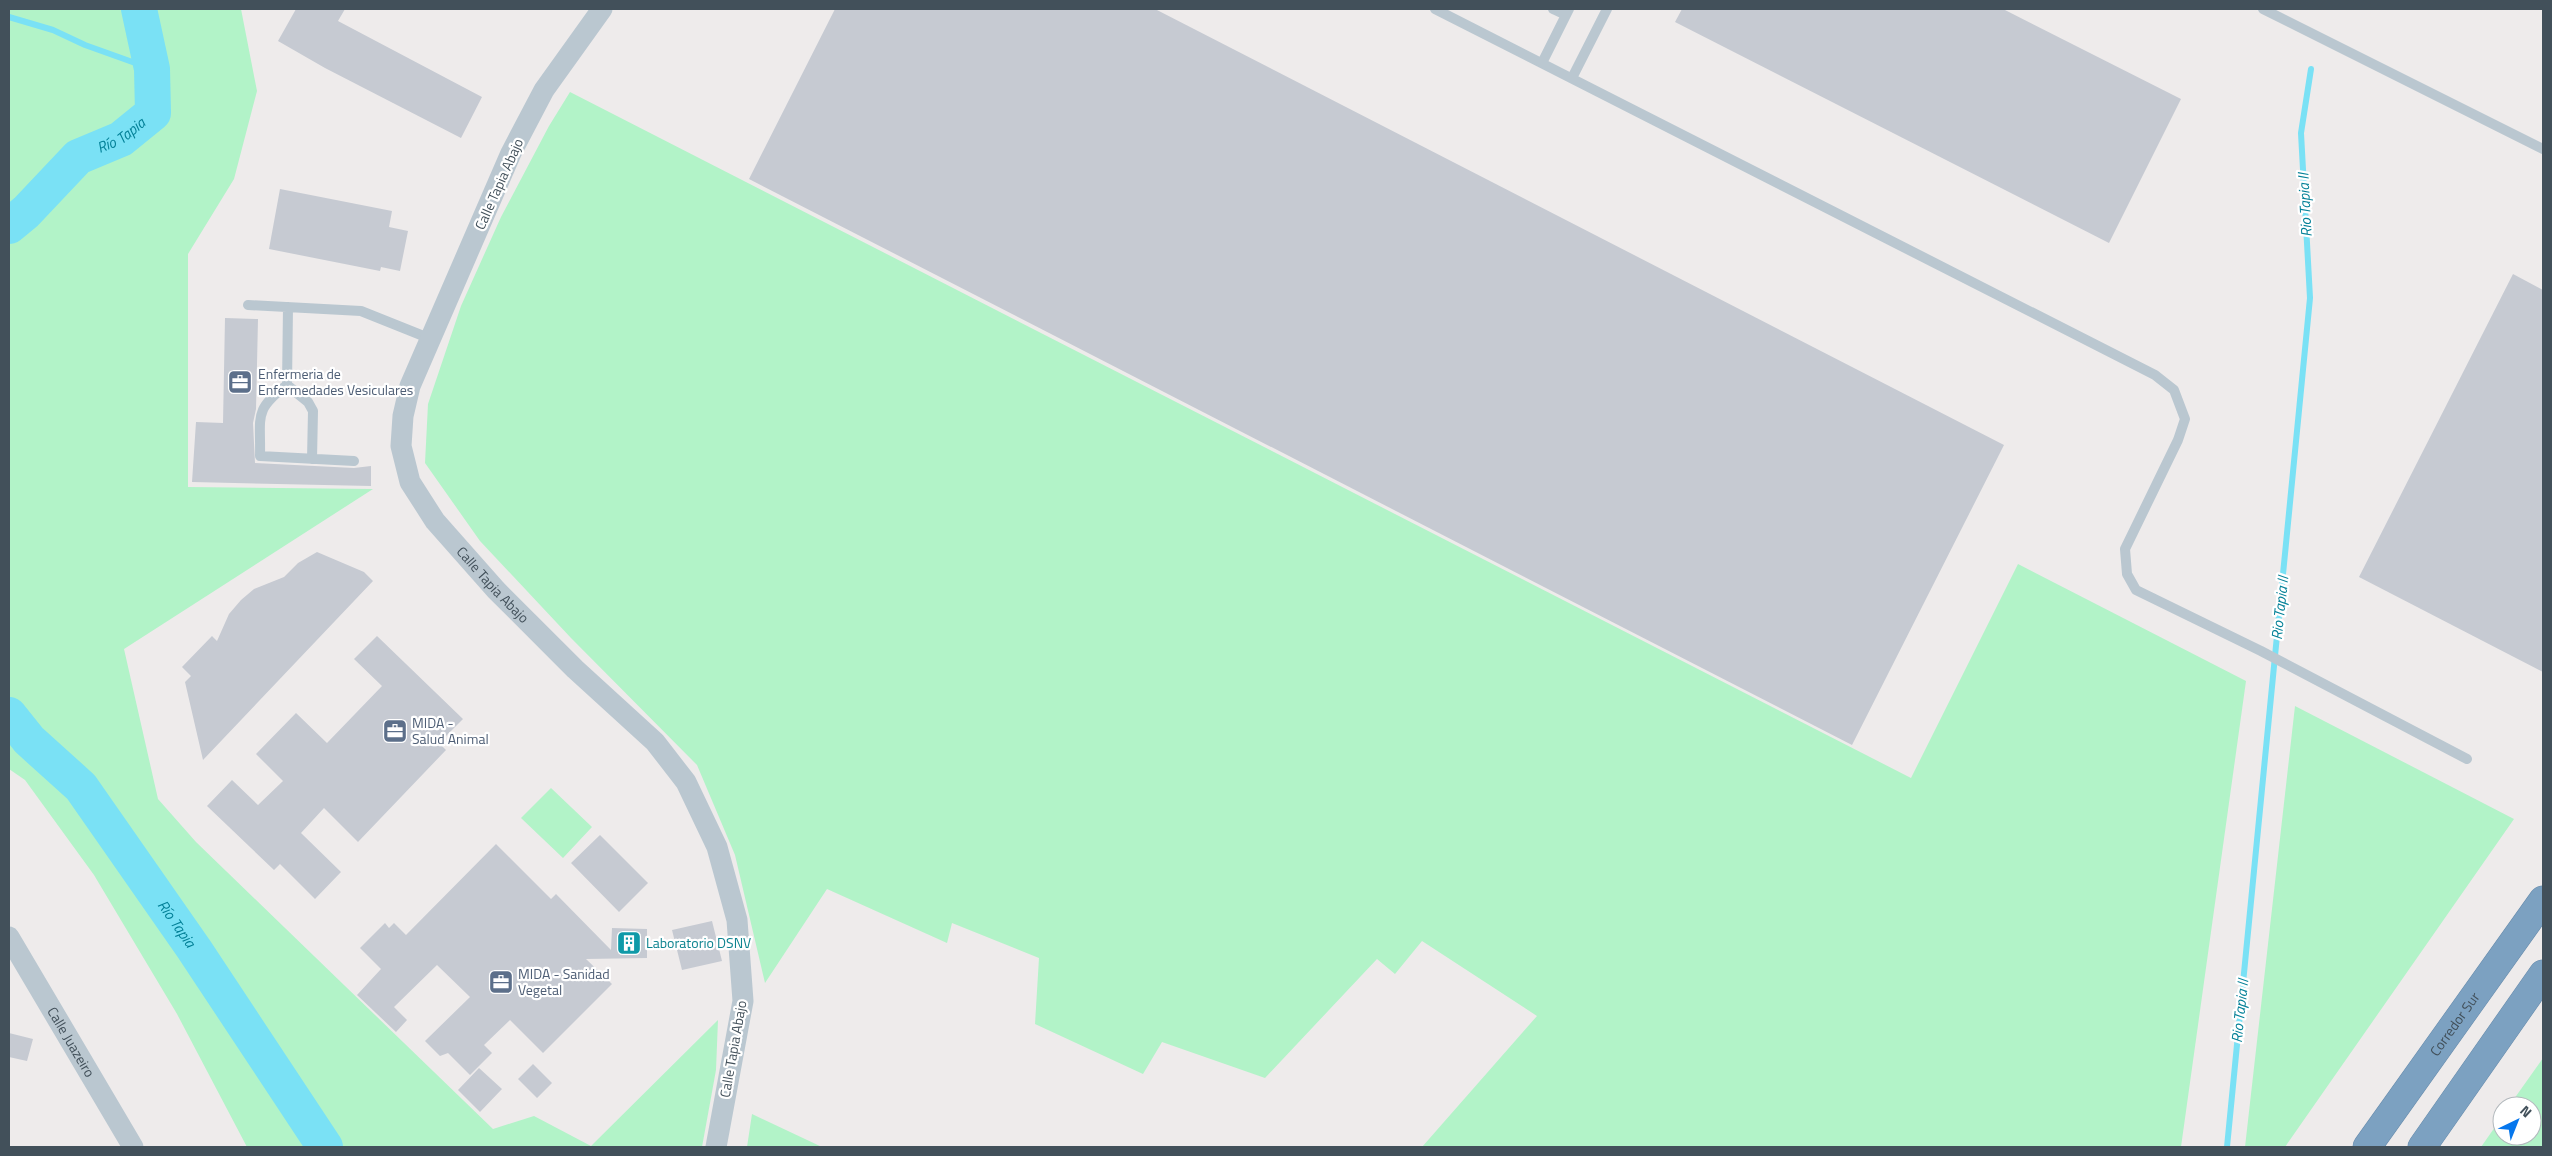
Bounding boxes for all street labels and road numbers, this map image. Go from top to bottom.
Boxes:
street label: Calle Tapia Abajo [469,135,528,233]
street label: Calle Tapia Abajo [452,541,534,627]
street label: Corredor Sur [2424,987,2484,1060]
street label: Calle Tapia Abajo [714,999,751,1099]
street label: Calle Juazeiro [42,1003,100,1081]

